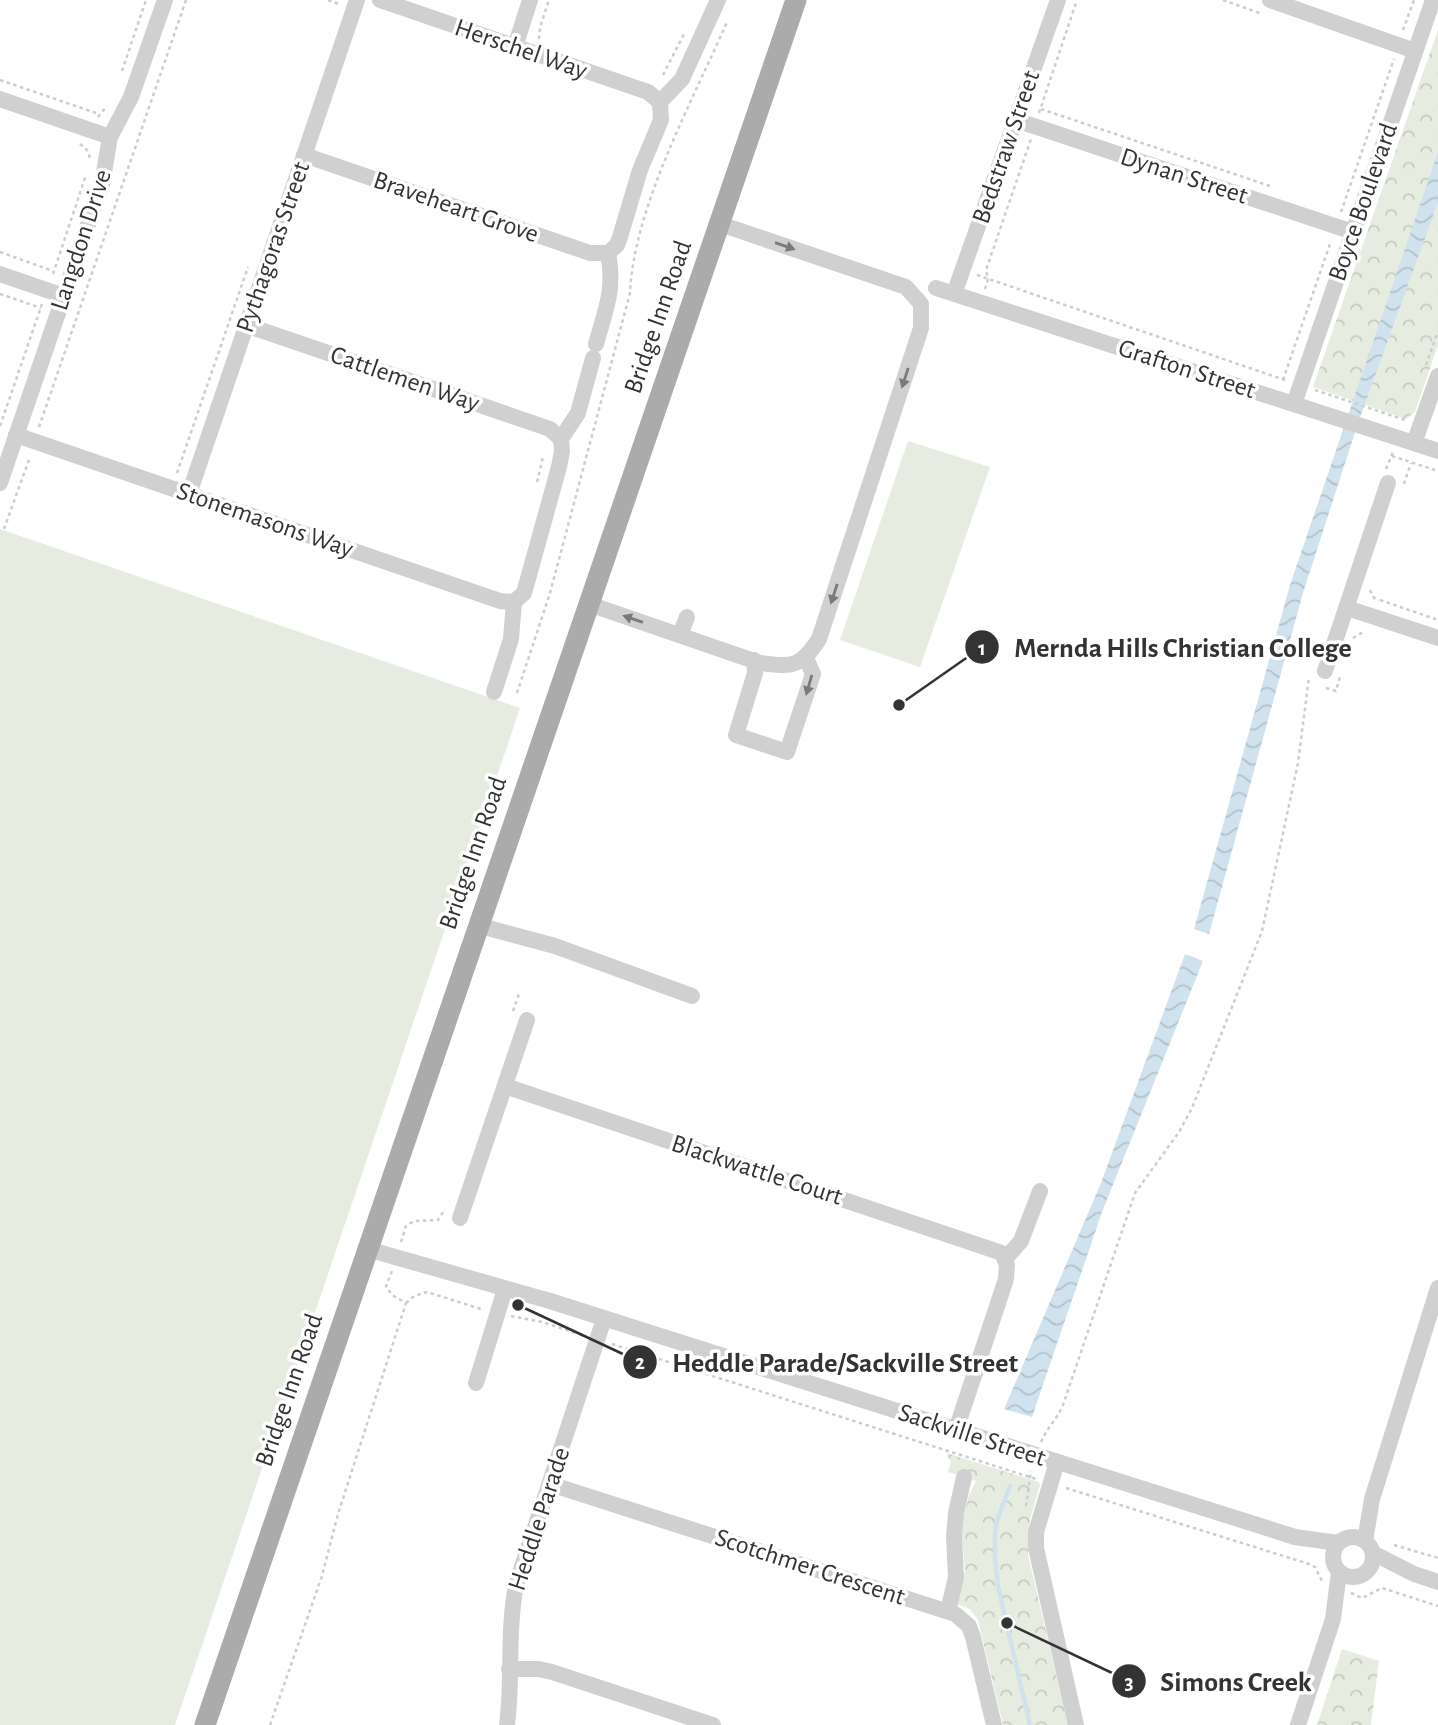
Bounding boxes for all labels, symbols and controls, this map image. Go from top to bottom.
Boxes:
street label: Herschel Way [451,14,591,84]
street label: Bedstraw Street [968,67,1044,227]
street label: Boyce Boulevard [1324,120,1402,284]
street label: Dynan Street [1117,143,1251,209]
street label: Pythagoras Street [232,158,314,336]
street label: Langdon Drive [46,166,116,314]
street label: Braveheart Grove [370,167,542,247]
street label: Bridge Inn Road [620,237,696,397]
one-way arrow [774,241,795,252]
street label: Grafton Street [1115,335,1259,403]
street label: Cattlemen Way [327,341,483,417]
one-way arrow [899,368,910,389]
street label: Stonemasons Way [173,478,357,562]
one-way arrow [828,584,839,605]
one-way arrow [623,613,644,624]
callout: Mernda Hills Christian College [965,623,1365,672]
text: Mernda Hills Christian College [1014,635,1352,663]
text: 1 [978,638,986,659]
one-way arrow [804,675,814,696]
street label: Bridge Inn Road [435,773,511,933]
street label: Blackwattle Court [668,1130,846,1210]
street label: Bridge Inn Road [251,1310,327,1470]
callout: Heddle Parade/Sackville Street [623,1337,1032,1386]
text: Heddle Parade/Sackville Street [672,1350,1018,1378]
text: 2 [635,1352,645,1373]
street label: Sackville Street [895,1399,1049,1471]
street label: Heddle Parade [504,1444,574,1594]
street label: Scotchmer Crescent [712,1524,908,1610]
callout: Simons Creek [1111,1657,1326,1706]
text: Simons Creek [1160,1669,1312,1697]
text: 3 [1124,1672,1134,1693]

